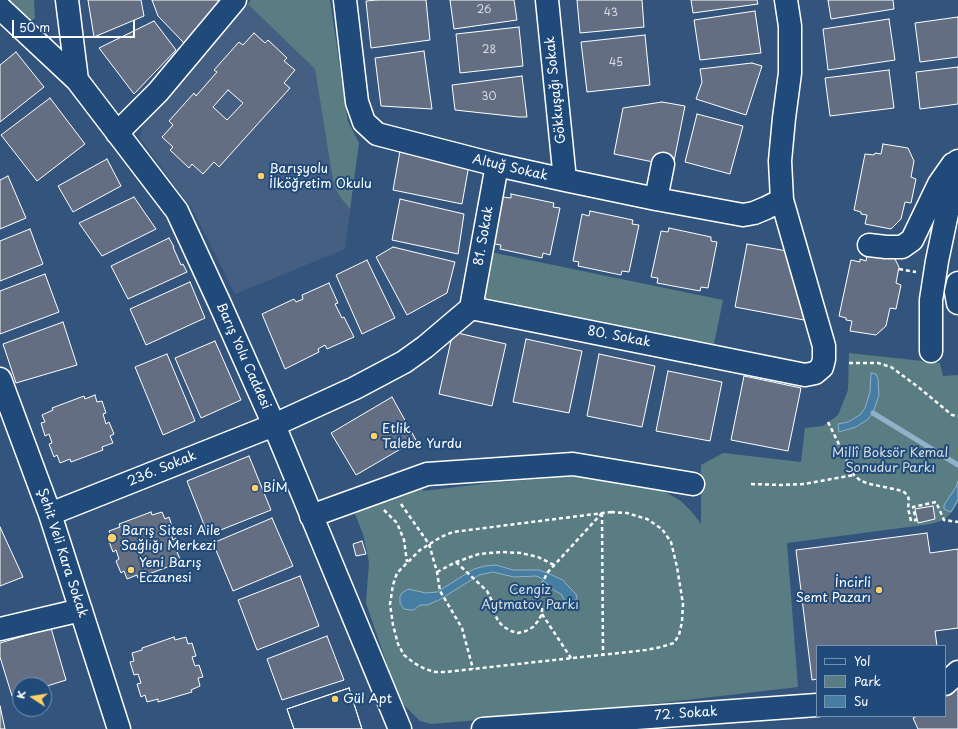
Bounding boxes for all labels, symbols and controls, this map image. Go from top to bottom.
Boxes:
house number: 26 [476,3,492,17]
house number: 43 [604,6,618,20]
scale bar [14,12,137,38]
text: 50 m [19,18,50,36]
street label: Gökkuşağı Sokak [543,35,569,145]
house number: 28 [482,43,496,57]
house number: 45 [609,56,623,70]
house number: 30 [481,90,497,104]
street label: Altuğ Sokak [471,152,549,184]
place label: Barışyolu İlköğretim Okulu [269,161,372,192]
marker: Barışyolu İlköğretim Okulu [256,171,266,181]
street label: 81. Sokak [471,205,497,267]
street label: Barış Yolu Caddesi [212,300,274,412]
street label: 80. Sokak [586,323,652,351]
place label: Etlik Talebe Yurdu [382,421,462,452]
marker: Etlik Talebe Yurdu [369,431,379,441]
park label: Millî Boksör Kemal Sonudur Parkı [832,445,948,476]
street label: 236. Sokak [125,448,199,490]
place label: BİM [263,480,288,496]
marker: BİM [250,483,260,493]
street label: Şehit Veli Kara Sokak [34,486,90,620]
place label: Barış Sitesi Aile Sağlığı Merkezi [121,523,220,554]
marker: Barış Sitesi Aile Sağlığı Merkezi [106,532,118,544]
place label: Yeni Barış Eczanesi [139,555,201,586]
marker: Yeni Barış Eczanesi [126,565,136,575]
place label: İncirli Semt Pazarı [795,575,871,606]
park label: Cengiz Aytmatov Parkı [481,582,579,613]
marker: İncirli Semt Pazarı [874,585,884,595]
legend [816,645,946,717]
text: Yol [854,652,870,670]
text: Park [854,672,881,690]
north arrow [12,677,52,717]
text: K [12,689,30,700]
place label: Gül Apt [343,691,392,707]
text: Su [854,692,868,710]
marker: Gül Apt [330,694,340,704]
street label: 72. Sokak [654,704,718,724]

